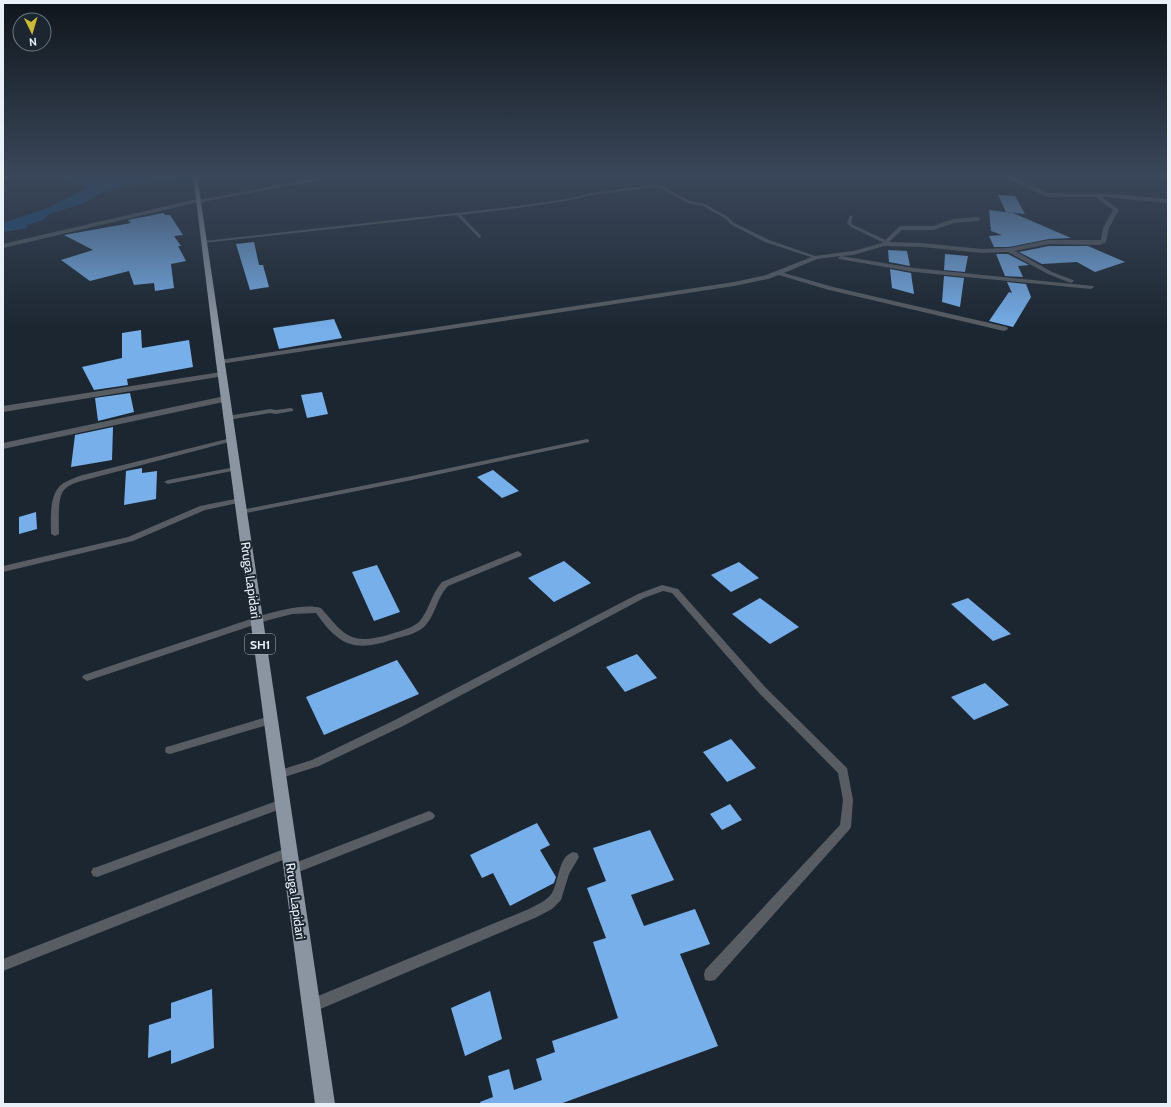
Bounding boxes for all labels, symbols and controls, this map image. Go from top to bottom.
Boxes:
north arrow [12,12,52,52]
text: N [28,35,37,49]
street label: Rruga Lapidari [238,541,264,619]
road number: SH1 [245,634,275,654]
street label: Rruga Lapidari [283,862,309,940]

